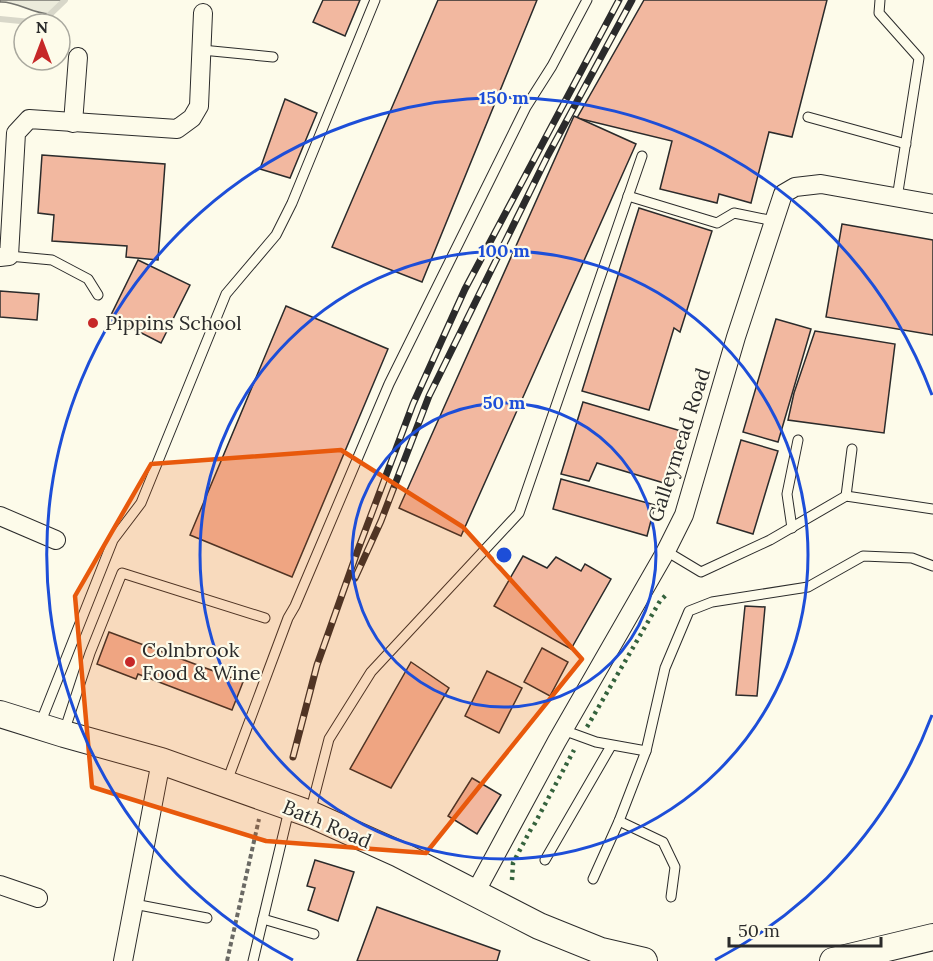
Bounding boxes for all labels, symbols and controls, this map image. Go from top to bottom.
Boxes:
north arrow [12,12,72,72]
text: N [36,17,48,37]
text: 150 m [479,86,529,109]
text: 100 m [478,239,530,262]
place label: Pippins School [105,310,242,335]
marker: Pippins School [86,316,100,330]
street label: Galleymead Road [642,365,715,525]
text: 50 m [483,391,526,414]
centre of rings [494,545,514,565]
place label: Colnbrook Food & Wine [142,637,261,685]
marker: Colnbrook Food & Wine [123,655,137,669]
street label: Bath Road [279,794,375,853]
scale bar [729,910,880,948]
text: 50 m [738,919,780,942]

